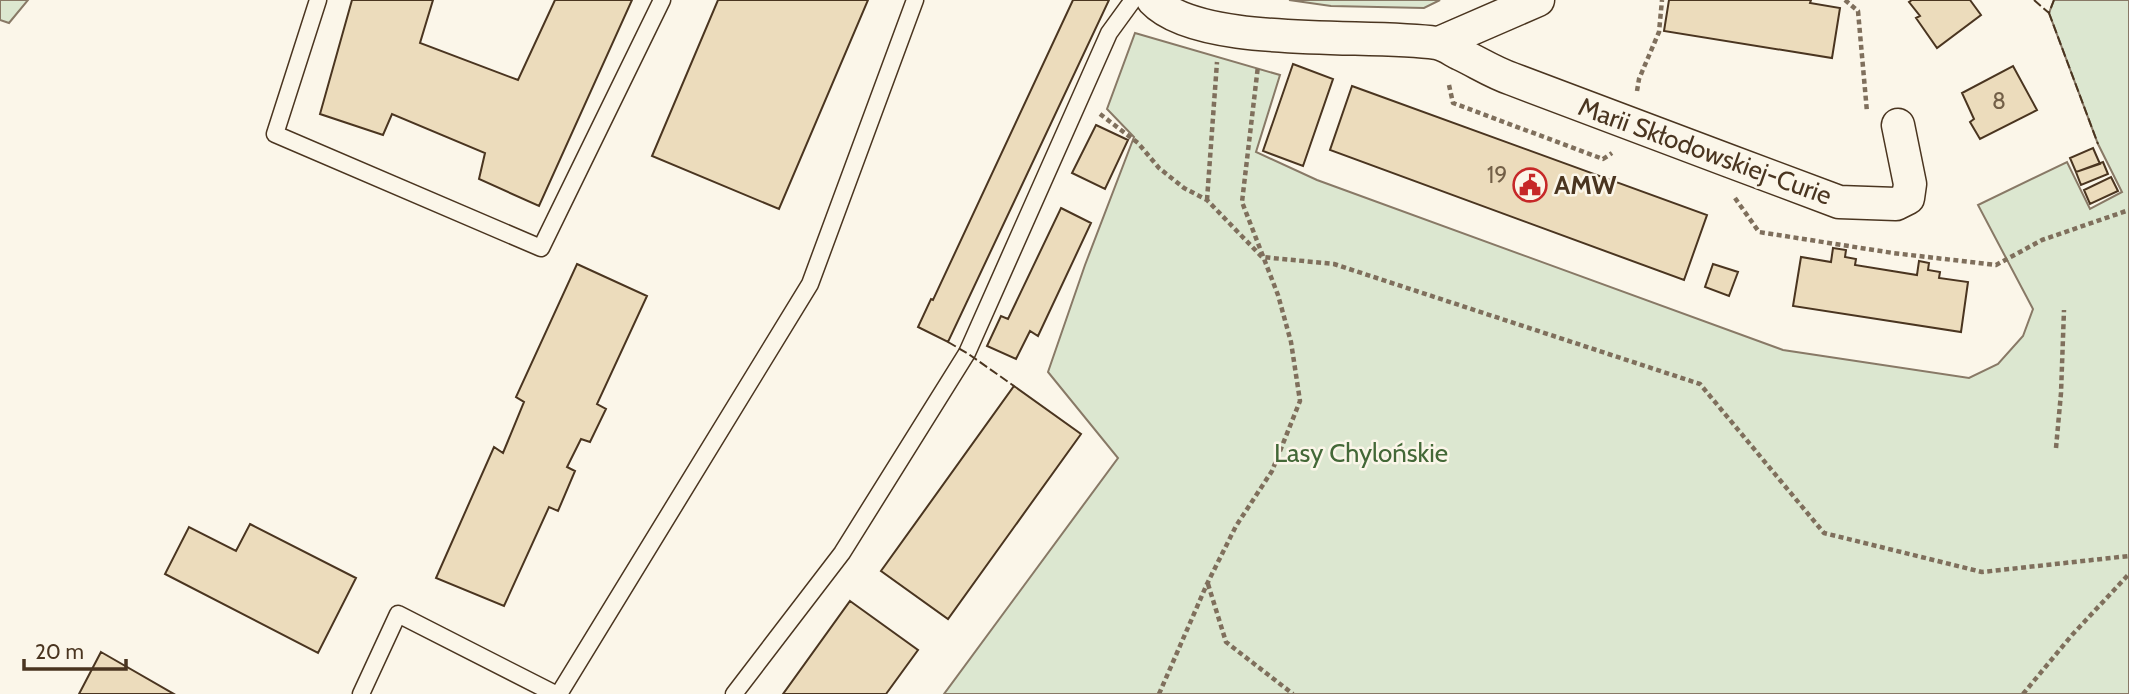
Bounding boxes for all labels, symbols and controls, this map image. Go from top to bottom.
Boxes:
house number: 8 [1992,87,2006,115]
street label: Marii Skłodowskiej-Curie [1574,90,1836,212]
house number: 19 [1487,161,1507,189]
public building icon: AMW [1511,166,1549,204]
place label: AMW [1554,169,1616,201]
park label: Lasy Chylońskie [1274,437,1448,469]
scale bar [24,628,126,672]
text: 20 m [35,639,84,664]

